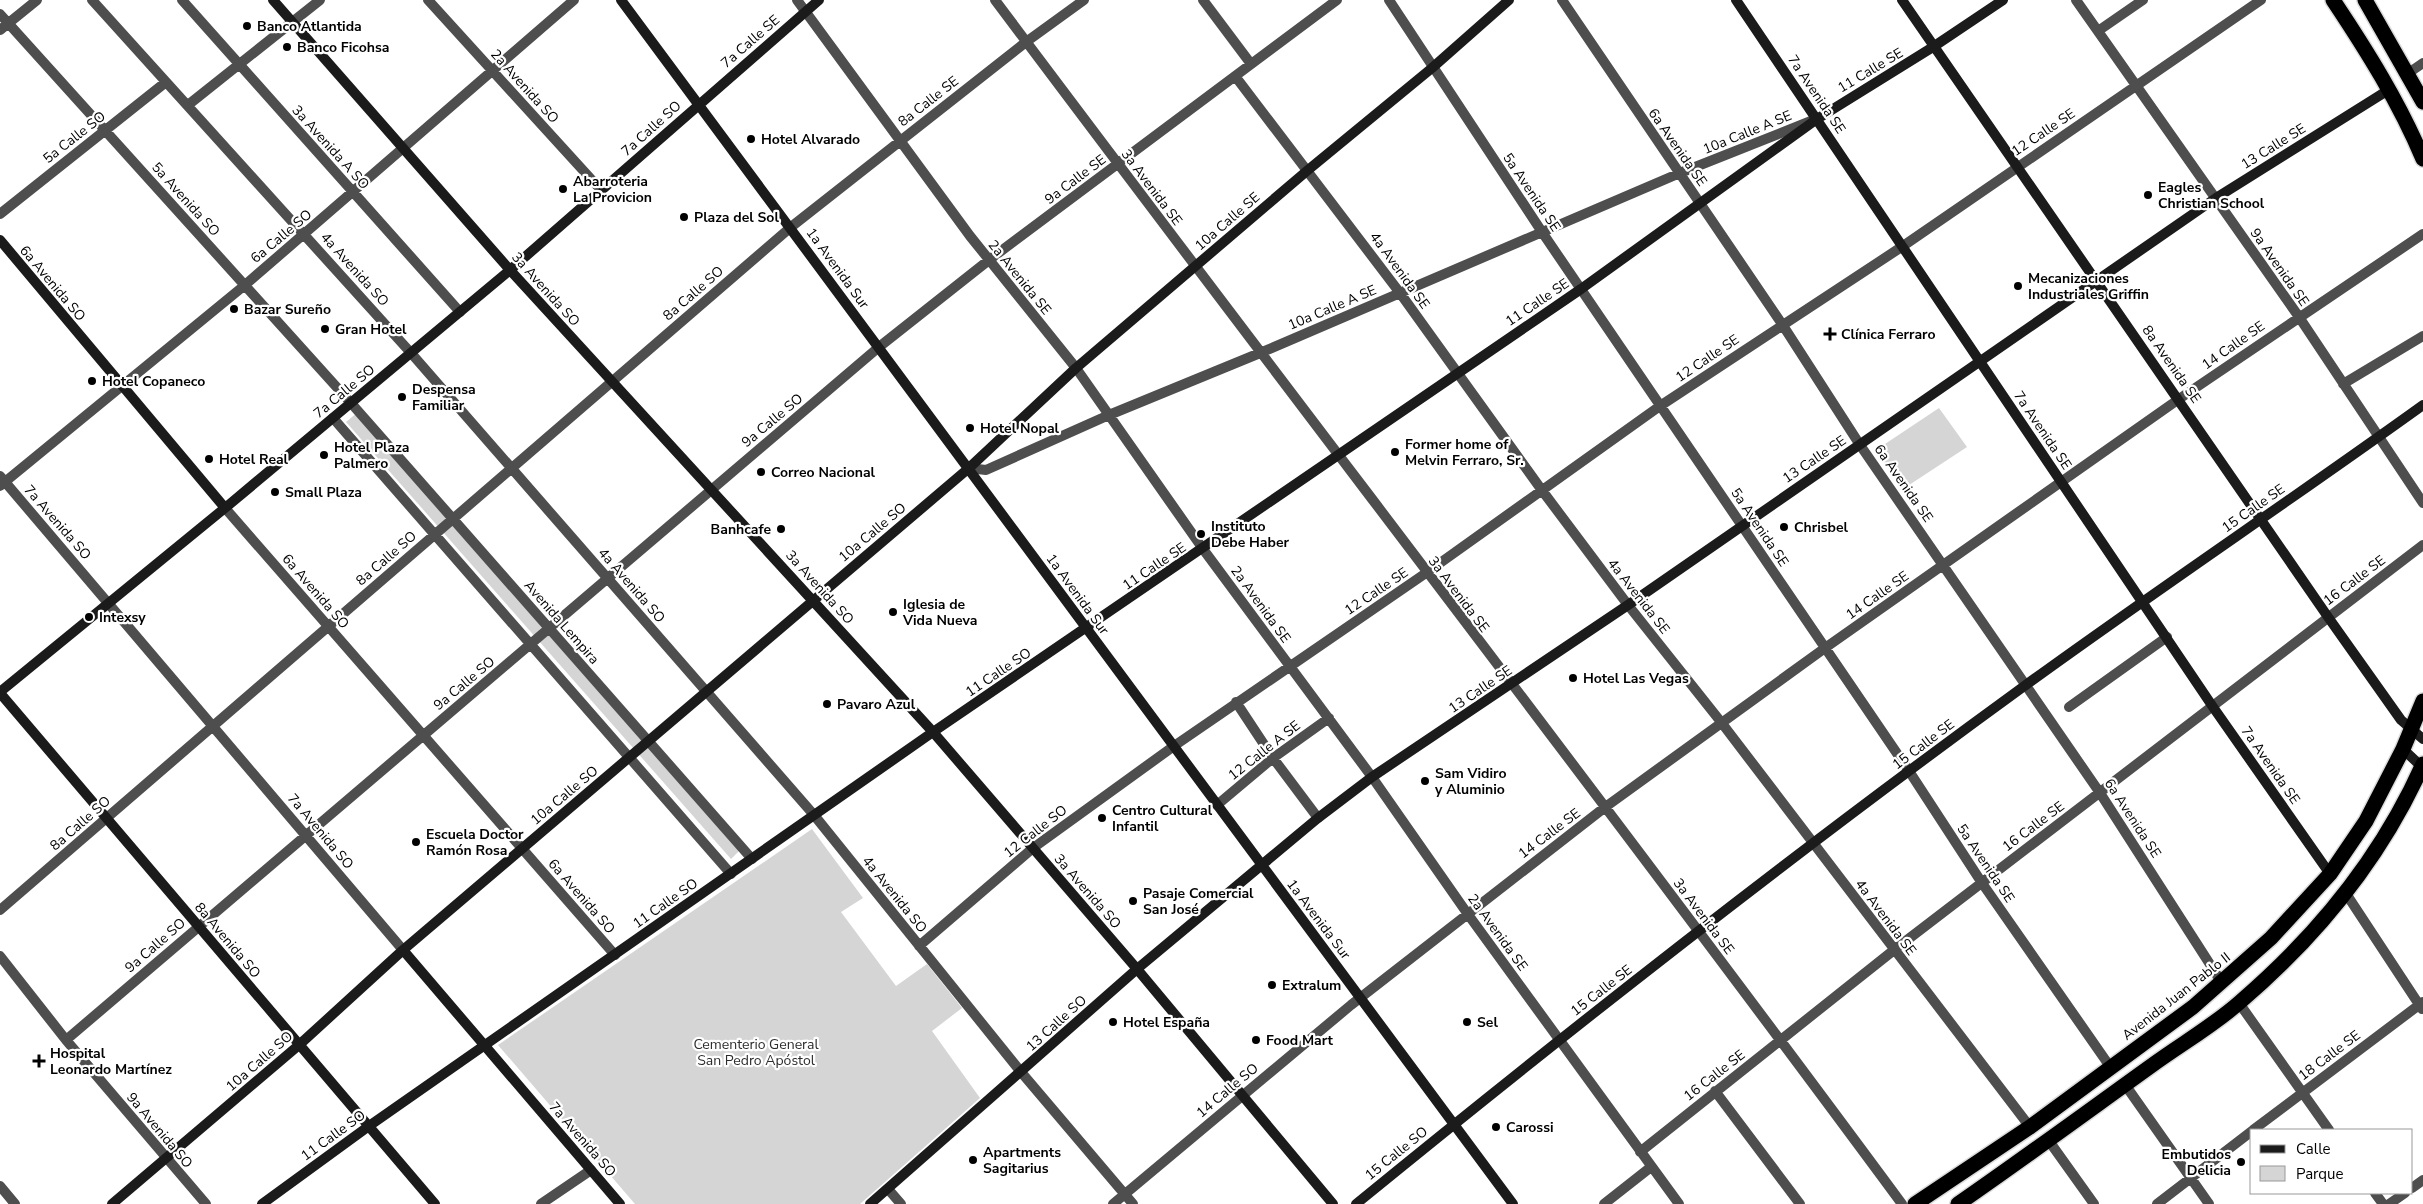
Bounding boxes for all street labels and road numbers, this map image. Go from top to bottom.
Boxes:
street label: 7a Calle SE [717,11,784,72]
street label: 11 Calle SE [1834,43,1906,97]
street label: 2a Avenida SO [486,45,563,127]
street label: 7a Avenida SE [1783,51,1850,137]
street label: 8a Calle SE [894,72,963,131]
street label: 7a Calle SO [617,96,685,160]
street label: 3a Avenida A SO [288,101,374,194]
street label: 12 Calle SE [2008,104,2079,161]
street label: 6a Avenida SE [1644,105,1711,190]
street label: 10a Calle A SE [1700,106,1794,159]
street label: 5a Calle SO [39,107,110,168]
street label: 13 Calle SE [2237,119,2309,174]
street label: 3a Avenida SE [1117,145,1187,229]
street label: 5a Avenida SE [1498,149,1565,235]
street label: 9a Calle SE [1041,150,1110,209]
street label: 5a Avenida SO [147,158,224,240]
street label: 10a Calle SE [1191,188,1264,255]
street label: 6a Calle SO [247,205,316,268]
street label: 1a Avenida Sur [802,224,873,313]
street label: 9a Avenida SE [2246,225,2313,310]
street label: 4a Avenida SO [316,228,393,310]
street label: 4a Avenida SE [1365,228,1434,313]
street label: 2a Avenida SE [984,236,1056,319]
street label: 6a Avenida SO [15,241,90,325]
street label: 3a Avenida SO [507,248,584,330]
street label: 8a Calle SO [659,262,728,325]
street label: 11 Calle SE [1502,274,1573,331]
street label: 10a Calle A SE [1285,280,1379,335]
street label: 14 Calle SE [2198,317,2269,374]
street label: 8a Avenida SE [2138,322,2205,407]
street label: 12 Calle SE [1672,330,1743,387]
street label: 7a Calle SO [310,360,379,423]
street label: 7a Avenida SE [2009,387,2076,473]
street label: 9a Calle SO [738,389,807,452]
street label: 13 Calle SE [1779,431,1850,488]
street label: 6a Avenida SE [1870,441,1937,526]
street label: 15 Calle SE [2218,480,2289,537]
street label: 7a Avenida SO [20,481,95,564]
street label: 5a Avenida SE [1726,484,1793,570]
street label: 10a Calle SO [834,498,910,566]
street label: 8a Calle SO [352,527,421,590]
street label: 11 Calle SE [1119,538,1190,595]
street label: 4a Avenida SO [594,544,669,627]
street label: 3a Avenida SO [781,546,858,628]
street label: 6a Avenida SO [278,550,353,633]
street label: 1a Avenida Sur [1042,550,1113,639]
street label: 16 Calle SE [2319,551,2389,610]
street label: 3a Avenida SE [1424,552,1494,636]
street label: 4a Avenida SE [1603,555,1674,638]
street label: 2a Avenida SE [1226,562,1295,647]
street label: 12 Calle SE [1341,563,1412,620]
street label: 14 Calle SE [1842,567,1913,624]
street label: Avenida Lempira [520,576,603,668]
street label: 11 Calle SO [962,643,1035,701]
street label: 9a Calle SO [430,652,499,715]
street label: 13 Calle SE [1445,661,1516,718]
street label: 15 Calle SE [1888,715,1958,774]
street label: 12 Calle A SE [1224,716,1304,785]
street label: 7a Avenida SE [2237,723,2304,808]
street label: 10a Calle SO [526,761,602,829]
street label: 6a Avenida SE [2100,775,2165,862]
street label: 7a Avenida SO [283,789,358,873]
street label: 8a Calle SO [46,792,115,855]
street label: 16 Calle SE [1998,797,2068,856]
street label: 12 Calle SO [1000,801,1071,862]
street label: 14 Calle SE [1514,804,1584,863]
street label: 5a Avenida SE [1952,820,2019,906]
street label: 3a Avenida SO [1050,850,1125,933]
street label: 4a Avenida SO [858,852,931,937]
street label: 6a Avenida SO [544,855,619,938]
street label: 11 Calle SO [629,874,702,933]
street label: 3a Avenida SE [1669,874,1739,958]
street label: 1a Avenida Sur [1282,875,1355,963]
street label: 4a Avenida SE [1851,875,1921,959]
street label: 2a Avenida SE [1463,890,1532,975]
street label: 8a Avenida SO [190,898,265,982]
street label: 9a Calle SO [121,914,190,977]
street label: Avenida Juan Pablo II [2118,948,2235,1045]
street label: 15 Calle SE [1567,960,1636,1020]
street label: 13 Calle SO [1022,991,1091,1056]
street label: 18 Calle SE [2294,1026,2364,1085]
street label: 10a Calle SO [222,1027,297,1096]
street label: 16 Calle SE [1680,1045,1749,1105]
street label: 14 Calle SO [1192,1059,1262,1122]
street label: 9a Avenida SO [122,1088,197,1172]
street label: 7a Avenida SO [545,1098,620,1181]
street label: 11 Calle SO [297,1105,369,1165]
street label: 15 Calle SO [1361,1122,1432,1185]

